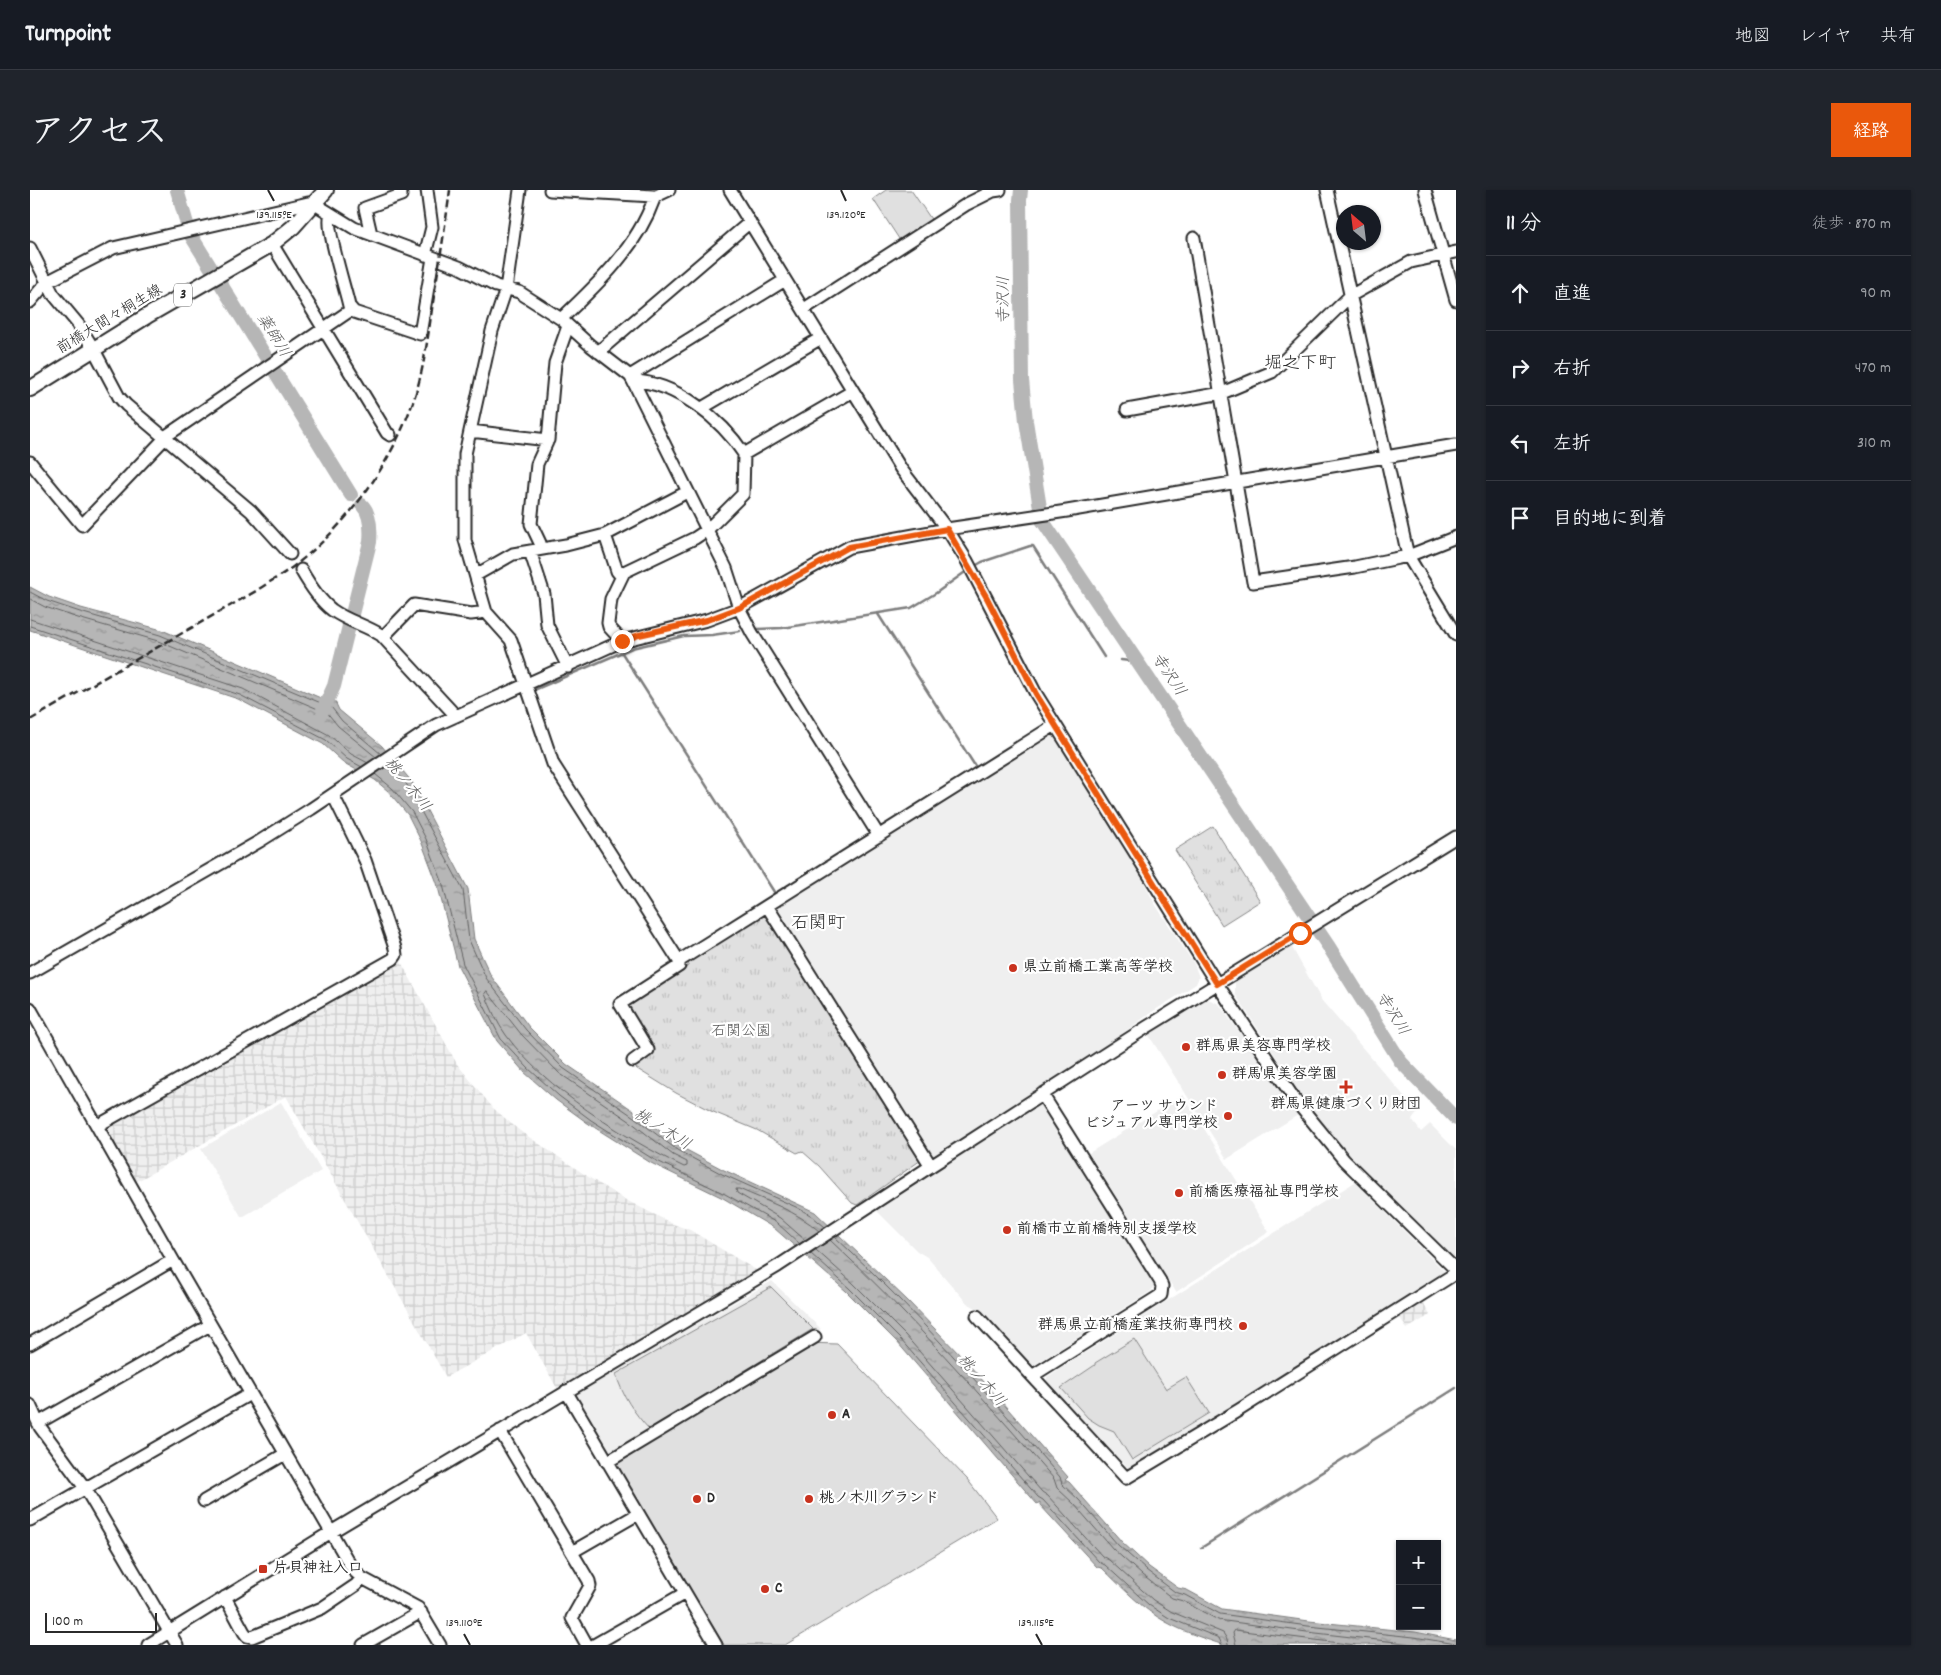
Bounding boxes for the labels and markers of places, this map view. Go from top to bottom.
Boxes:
place label: 県立前橋工業高等学校 [1023,957,1173,979]
marker: 県立前橋工業高等学校 [1007,962,1019,974]
place label: 群馬県美容専門学校 [1196,1036,1331,1058]
marker: 群馬県美容専門学校 [1180,1041,1192,1053]
place label: 群馬県美容学園 [1232,1064,1337,1086]
marker: 群馬県美容学園 [1216,1069,1228,1081]
marker: 群馬県健康づくり財団 [1339,1080,1353,1094]
place label: 群馬県健康づくり財団 [1271,1094,1421,1116]
place label: アーツ サウンド ビジュアル専門学校 [1085,1096,1218,1135]
marker: アーツ サウンド ビジュアル専門学校 [1222,1110,1234,1122]
place label: 前橋医療福祉専門学校 [1189,1182,1339,1204]
marker: 前橋医療福祉専門学校 [1173,1187,1185,1199]
place label: 前橋市立前橋特別支援学校 [1017,1219,1197,1241]
marker: 前橋市立前橋特別支援学校 [1001,1224,1013,1236]
place label: 群馬県立前橋産業技術専門校 [1038,1315,1233,1337]
marker: 群馬県立前橋産業技術専門校 [1237,1320,1249,1332]
place label: A [842,1404,850,1426]
marker: A [826,1409,838,1421]
place label: D [707,1488,715,1510]
place label: 桃ノ木川グランド [819,1488,939,1510]
marker: D [691,1493,703,1505]
marker: 桃ノ木川グランド [803,1493,815,1505]
place label: 片貝神社入口 [273,1558,363,1580]
marker: 片貝神社入口 [257,1563,269,1575]
place label: C [775,1578,783,1600]
marker: C [759,1583,771,1595]

